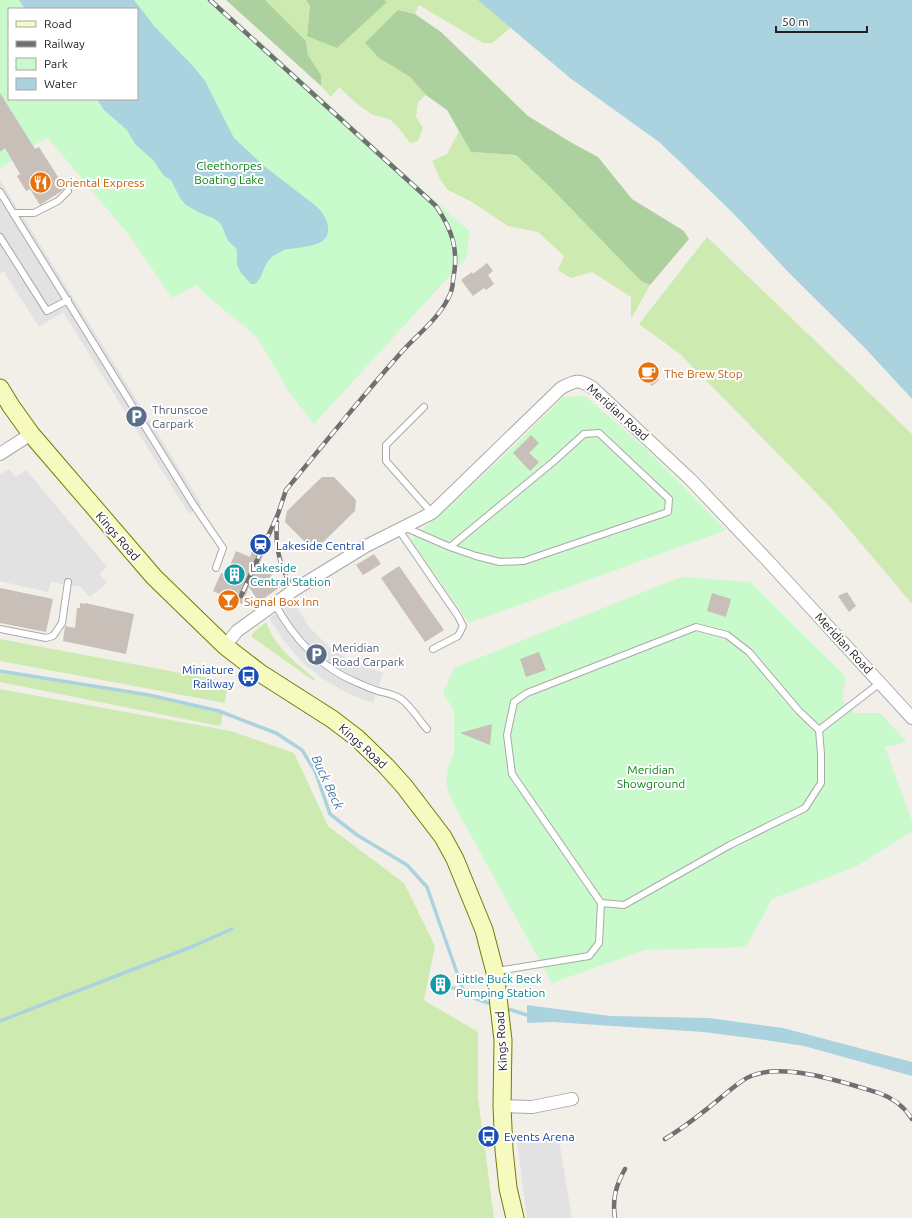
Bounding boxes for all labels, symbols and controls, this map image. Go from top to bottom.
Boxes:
legend [8,8,138,100]
scale bar [776,8,867,34]
text: 50 m [782,15,809,28]
text: Road [44,17,72,30]
text: Railway [44,37,85,50]
text: Park [44,57,68,70]
text: Water [44,77,77,90]
park label: Cleethorpes Boating Lake [194,159,264,186]
restaurant icon: Oriental Express [28,169,54,195]
place label: Oriental Express [56,176,145,189]
cafe icon: The Brew Stop [635,360,661,386]
place label: The Brew Stop [664,367,743,380]
street label: Meridian Road [585,381,651,443]
parking icon: Thrunscoe Carpark [124,403,150,429]
place label: Thrunscoe Carpark [152,403,208,430]
street label: Kings Road [93,509,143,563]
station icon: Lakeside Central [248,532,274,558]
place label: Lakeside Central [276,539,365,552]
building icon: Lakeside Central Station [221,561,247,587]
place label: Lakeside Central Station [250,561,331,588]
bar icon: Signal Box Inn [215,588,241,614]
place label: Signal Box Inn [244,595,319,608]
street label: Meridian Road [813,610,875,676]
parking icon: Meridian Road Carpark [304,641,330,667]
place label: Meridian Road Carpark [332,641,404,668]
place label: Miniature Railway [182,663,234,690]
bus stop icon: Miniature Railway [236,663,262,689]
street label: Kings Road [336,721,390,771]
water label: Buck Beck [309,753,347,812]
park label: Meridian Showground [617,763,685,790]
building icon: Little Buck Beck Pumping Station [427,972,453,998]
place label: Little Buck Beck Pumping Station [456,972,545,999]
street label: Kings Road [493,1011,509,1071]
bus stop icon: Events Arena [476,1123,502,1149]
place label: Events Arena [504,1130,575,1143]

